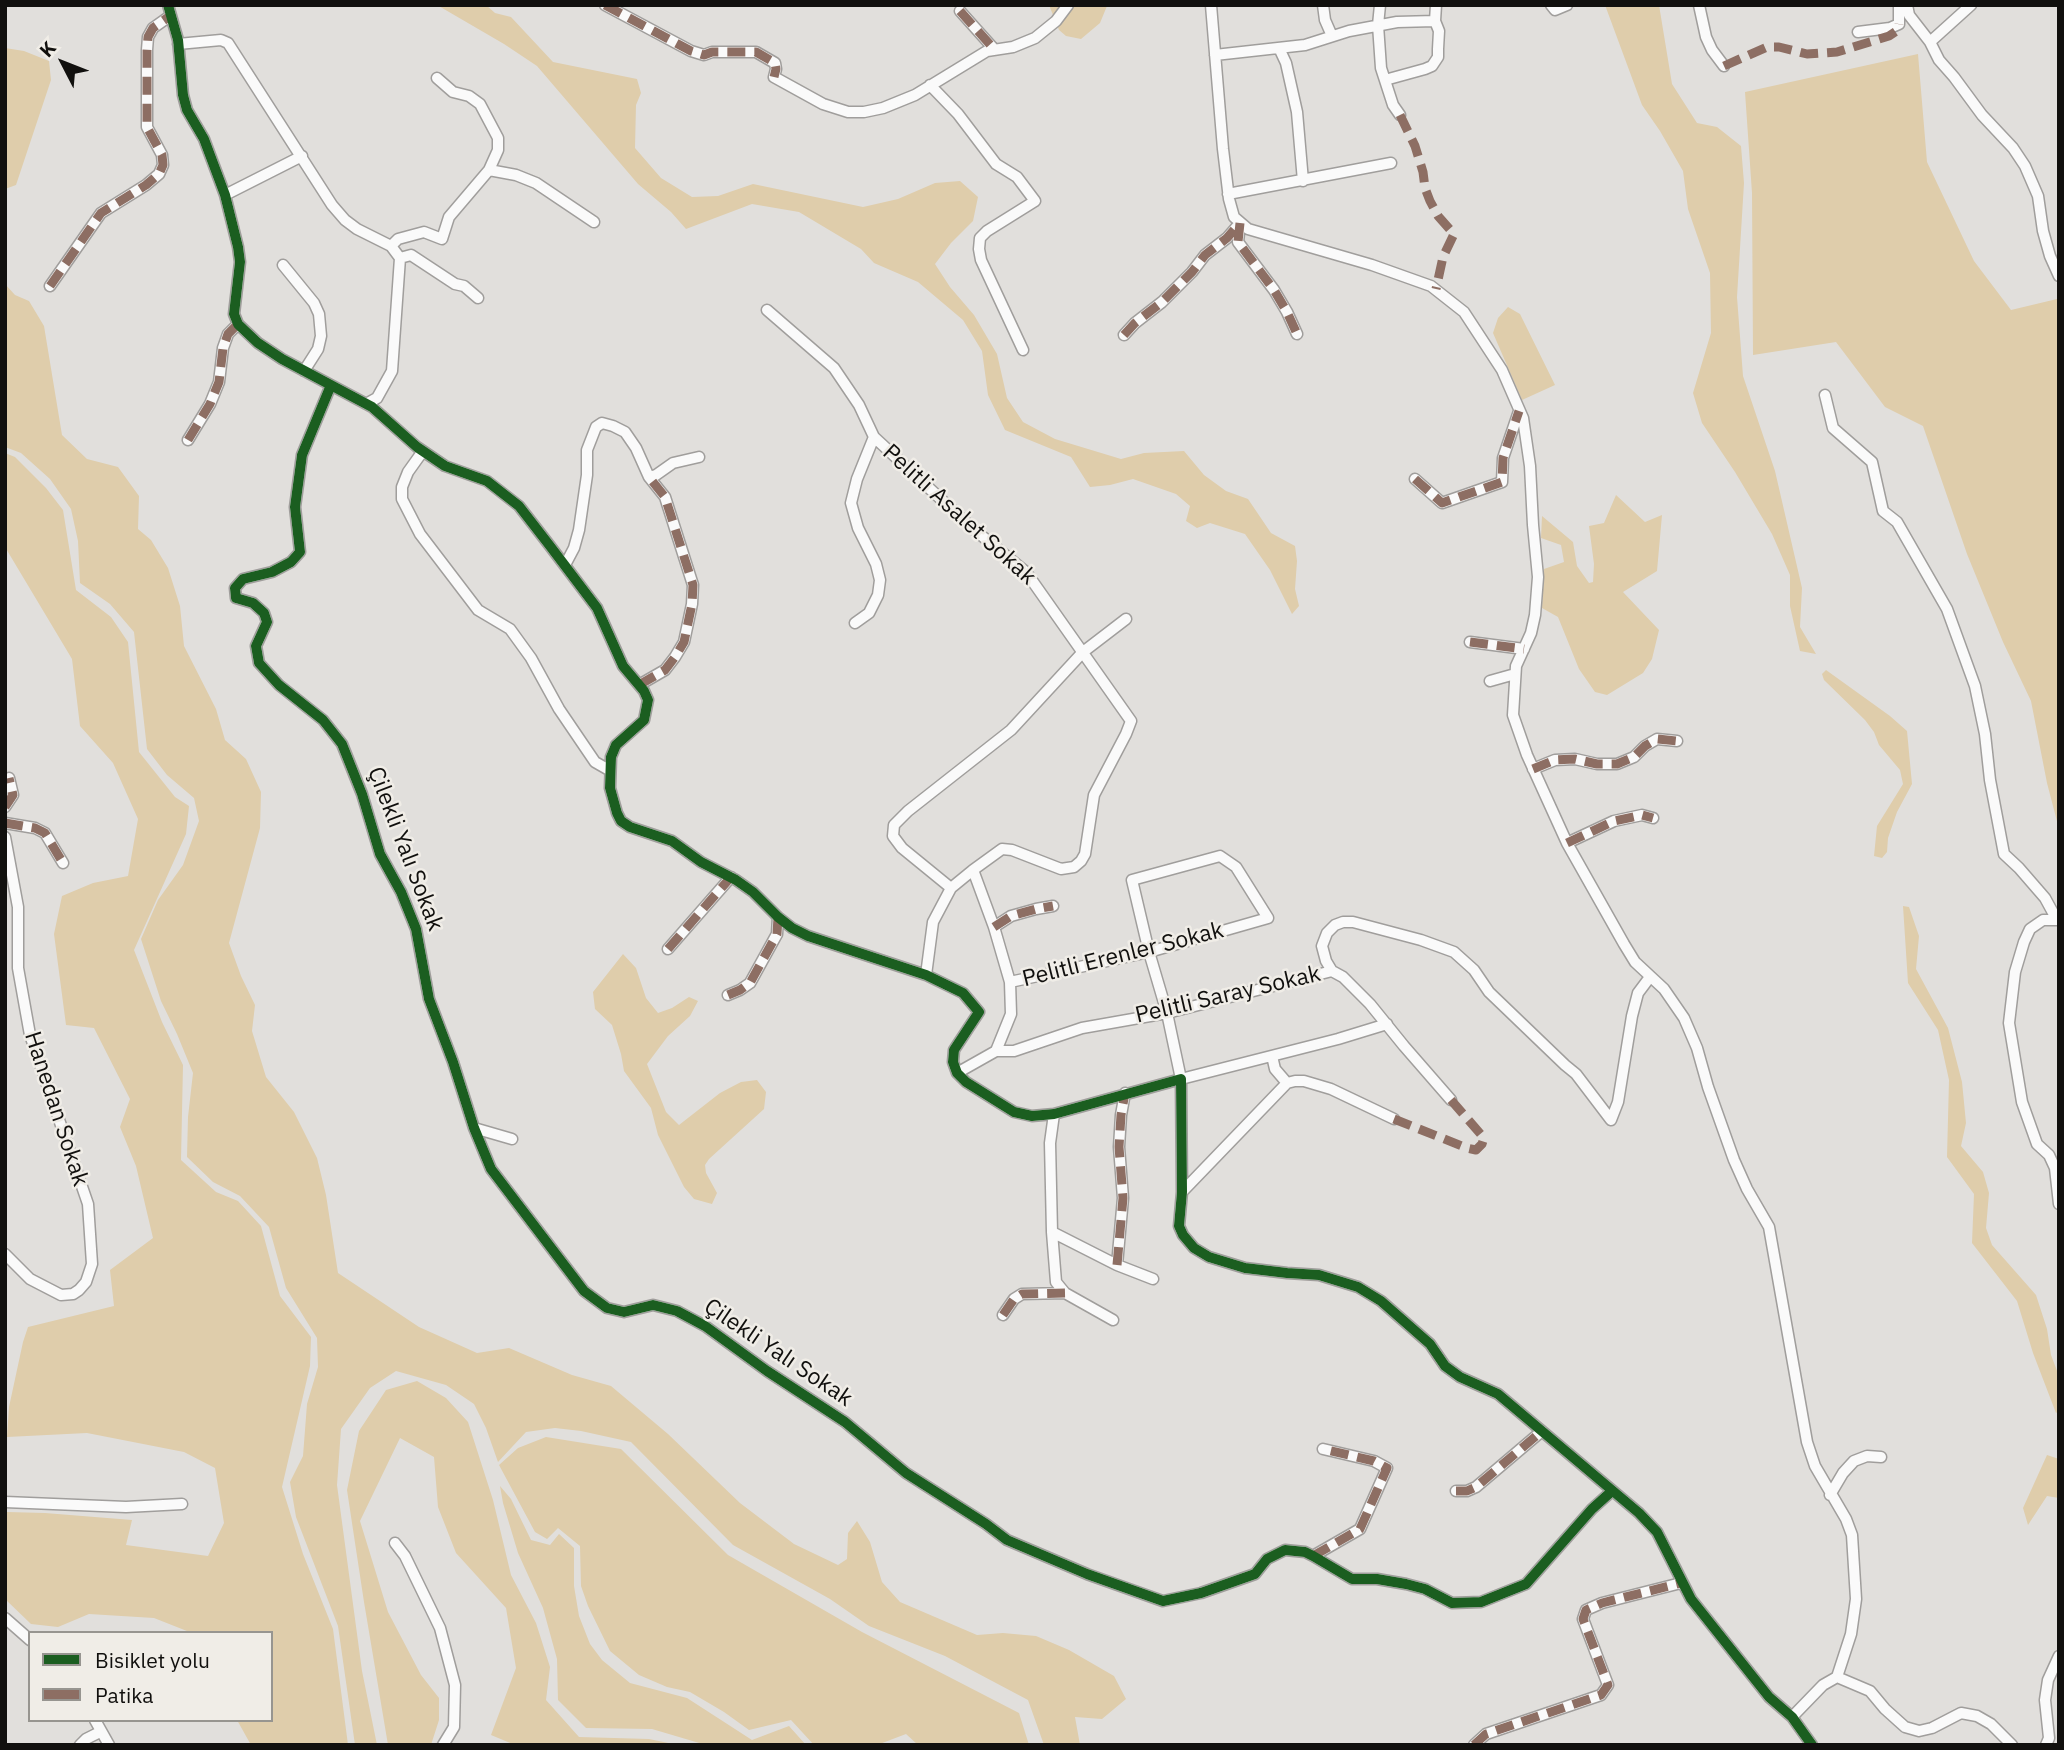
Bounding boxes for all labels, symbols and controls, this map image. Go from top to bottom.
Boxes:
north arrow [28,28,98,98]
text: K [34,36,61,62]
street label: Pelitli Asalet Sokak [877,439,1041,591]
street label: Çilekli Yalı Sokak [361,763,449,935]
street label: Pelitli Erenler Sokak [1020,917,1226,993]
street label: Pelitli Saray Sokak [1133,960,1323,1030]
street label: Hanedan Sokak [18,1028,94,1190]
street label: Çilekli Yalı Sokak [698,1293,858,1413]
legend [28,1631,273,1722]
text: Bisiklet yolu [95,1646,210,1674]
text: Patika [95,1681,154,1709]

